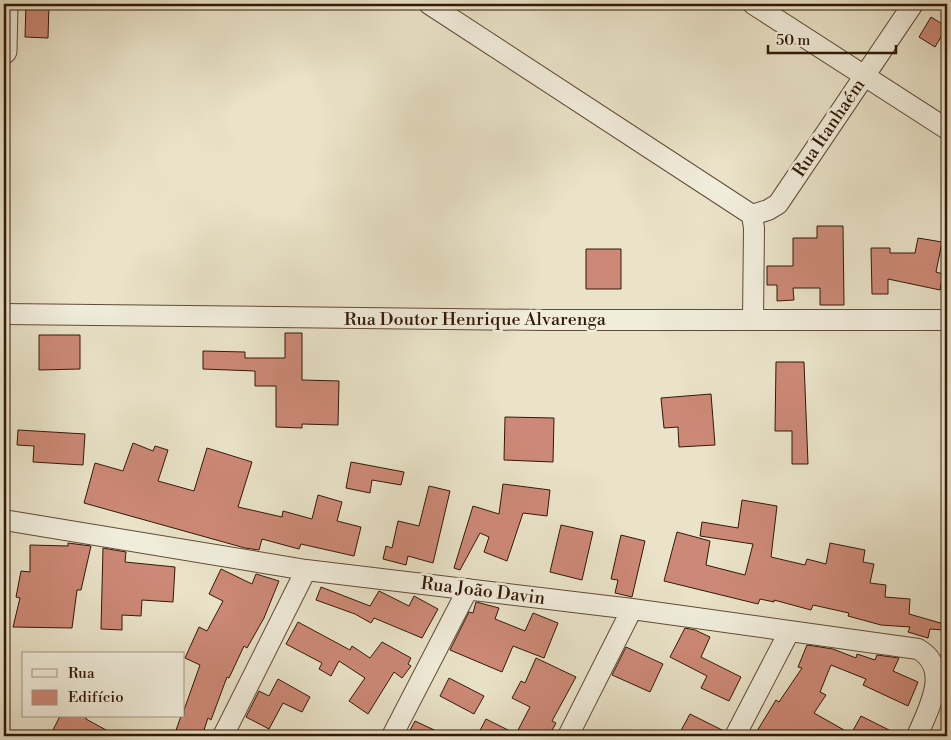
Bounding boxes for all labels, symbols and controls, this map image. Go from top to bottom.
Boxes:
scale bar [768,22,896,54]
text: 50 m [776,31,810,50]
street label: Rua Itanhaém [788,74,870,181]
street label: Rua Doutor Henrique Alvarenga [344,308,607,331]
street label: Rua João Davin [420,572,547,610]
legend [22,652,185,718]
text: Rua [68,664,95,683]
text: Edifício [68,688,124,707]

